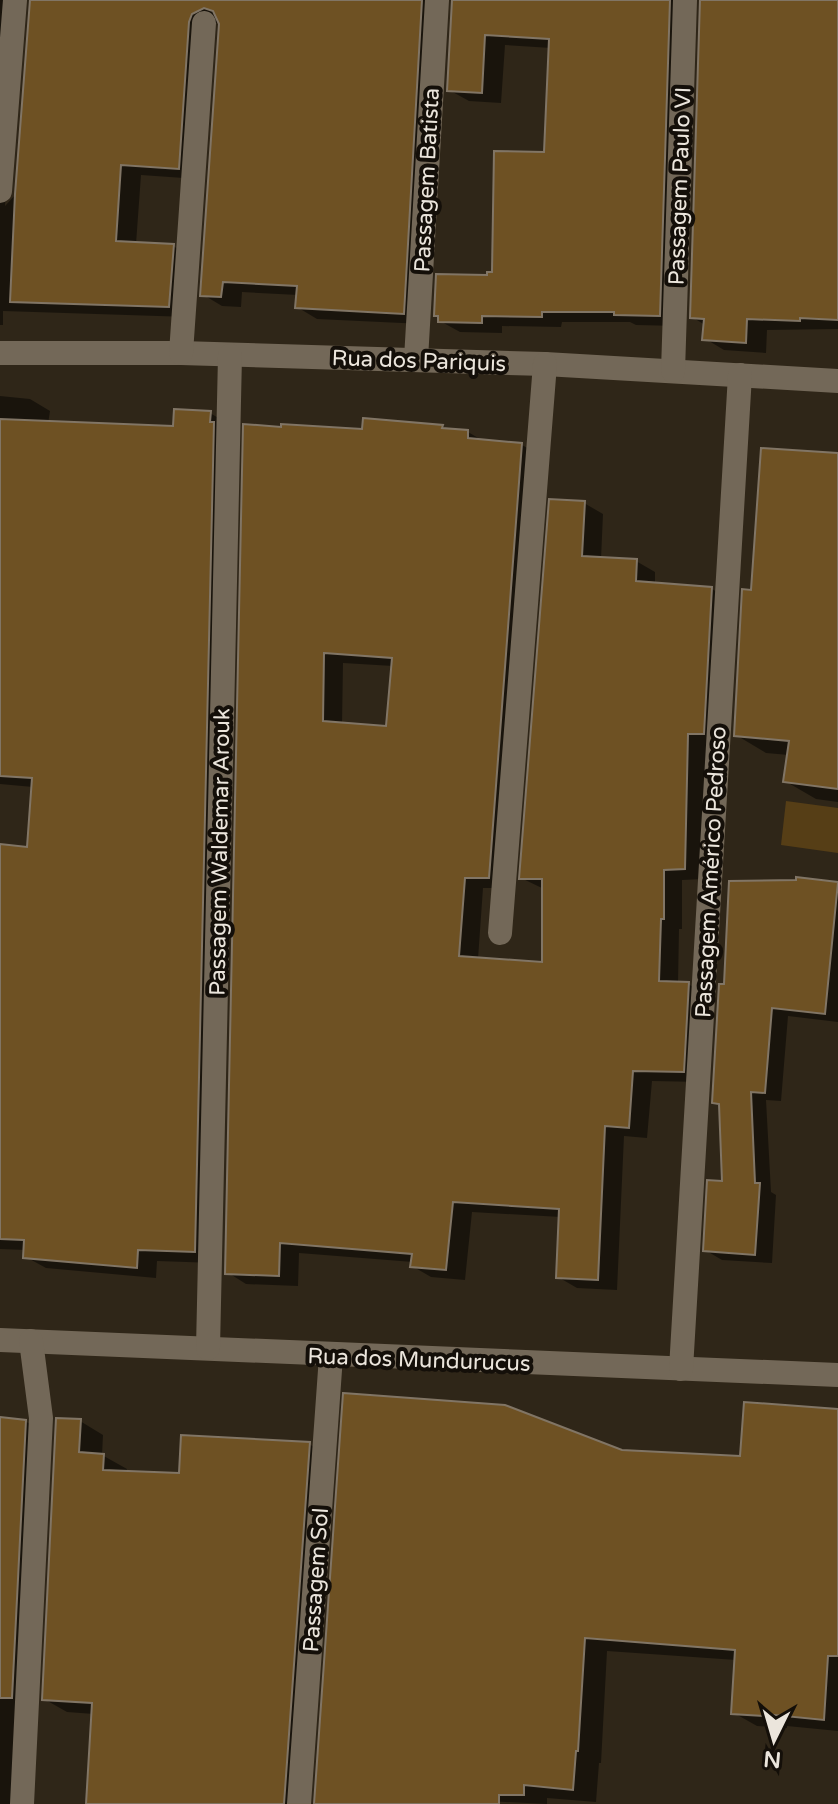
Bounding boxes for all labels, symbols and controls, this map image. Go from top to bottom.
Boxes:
street label: Passagem Paulo VI [664,86,696,286]
street label: Passagem Batista [409,87,445,273]
street label: Rua dos Pariquis [331,345,507,377]
street label: Passagem Waldemar Arouk [204,708,236,996]
street label: Passagem Américo Pedroso [690,726,732,1019]
street label: Rua dos Mundurucus [307,1343,531,1377]
street label: Passagem Sol [298,1507,334,1653]
north arrow [734,1700,814,1780]
text: N [762,1745,782,1773]

